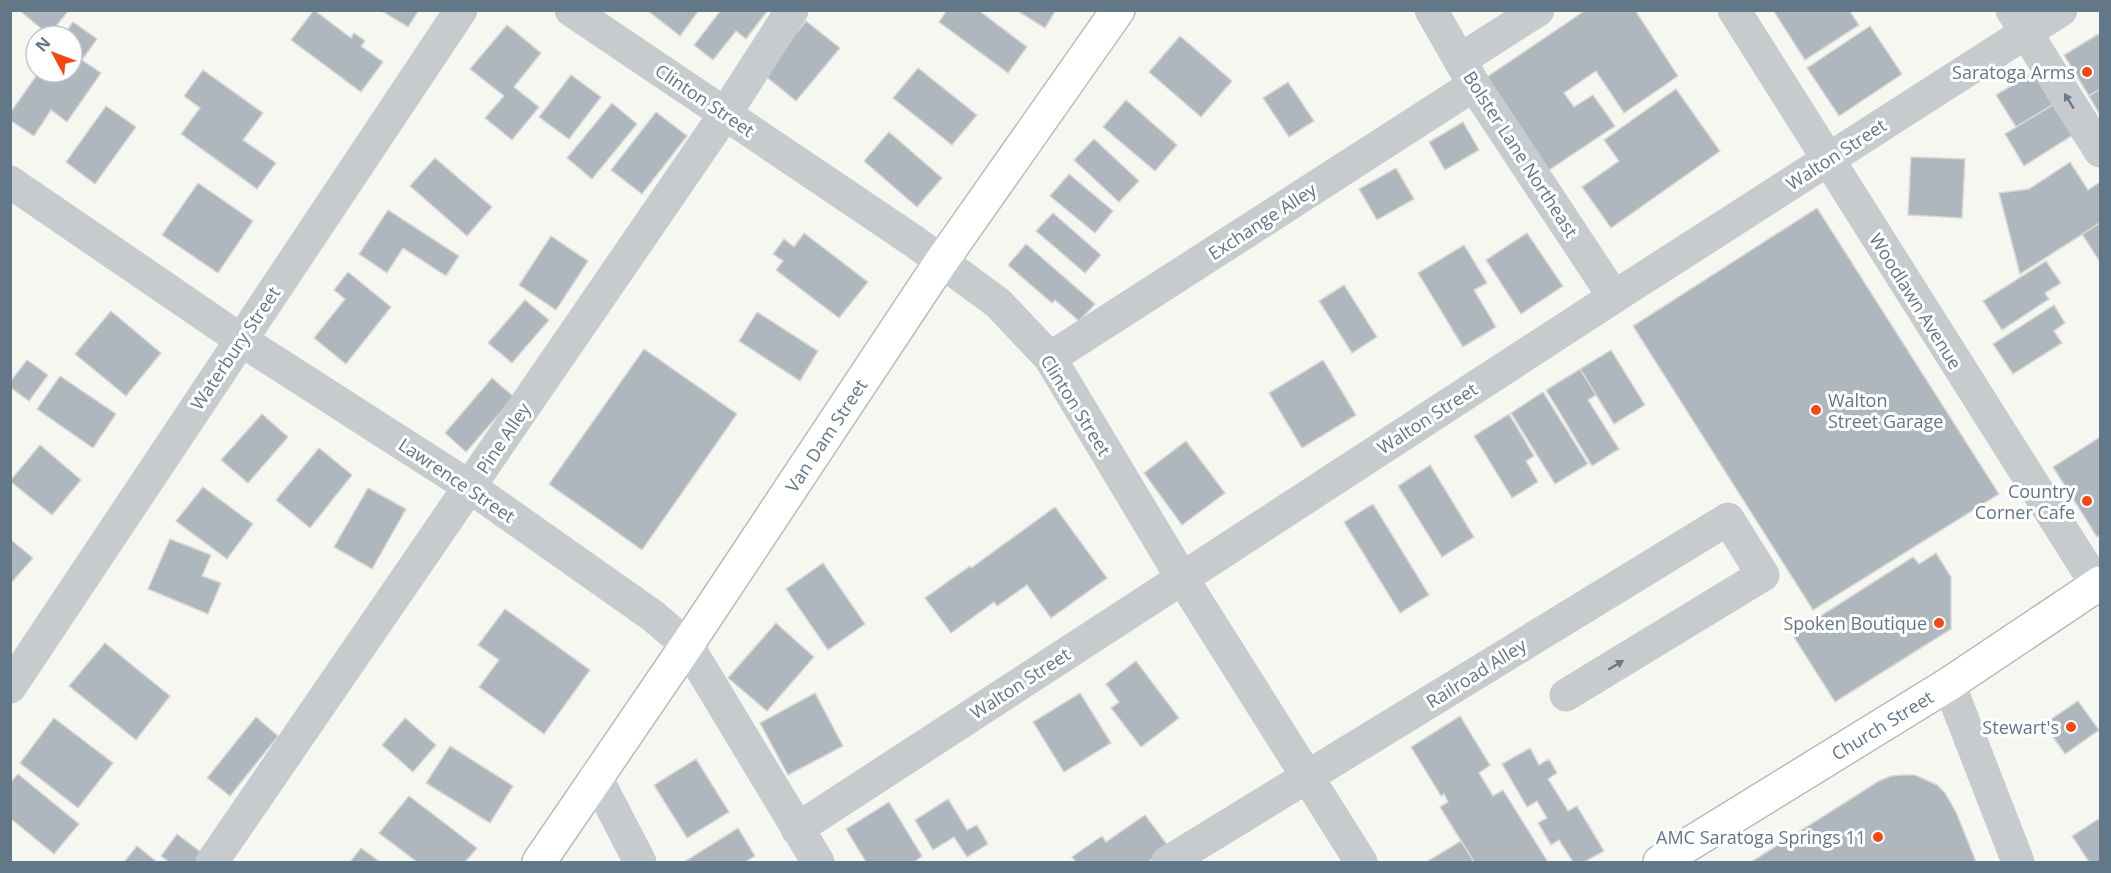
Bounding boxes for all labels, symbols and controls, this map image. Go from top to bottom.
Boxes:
north arrow [24,24,84,84]
text: N [30,32,55,56]
street label: Clinton Street [651,58,759,142]
place label: Saratoga Arms [1952,60,2075,84]
marker: Saratoga Arms [2080,65,2094,79]
street label: Bolster Lane Northeast [1458,66,1584,242]
one-way arrow [2064,93,2075,109]
street label: Walton Street [1781,113,1891,195]
street label: Exchange Alley [1203,177,1321,265]
street label: Woodlawn Avenue [1864,228,1968,374]
street label: Waterbury Street [185,282,285,414]
street label: Clinton Street [1035,350,1117,460]
street label: Van Dam Street [780,374,872,497]
street label: Walton Street [1372,377,1482,459]
place label: Walton Street Garage [1828,388,1943,433]
street label: Pine Alley [470,397,536,478]
marker: Walton Street Garage [1809,403,1823,417]
street label: Lawrence Street [394,432,520,528]
place label: Country Corner Cafe [1975,479,2076,524]
marker: Country Corner Cafe [2080,494,2094,508]
place label: Spoken Boutique [1783,611,1927,635]
marker: Spoken Boutique [1932,616,1946,630]
street label: Railroad Alley [1421,632,1531,713]
street label: Walton Street [965,642,1075,724]
one-way arrow [1607,659,1624,670]
street label: Church Street [1827,685,1938,766]
place label: Stewart's [1982,715,2059,739]
marker: Stewart's [2064,720,2078,734]
place label: AMC Saratoga Springs 11 [1656,825,1866,849]
marker: AMC Saratoga Springs 11 [1871,830,1885,844]

